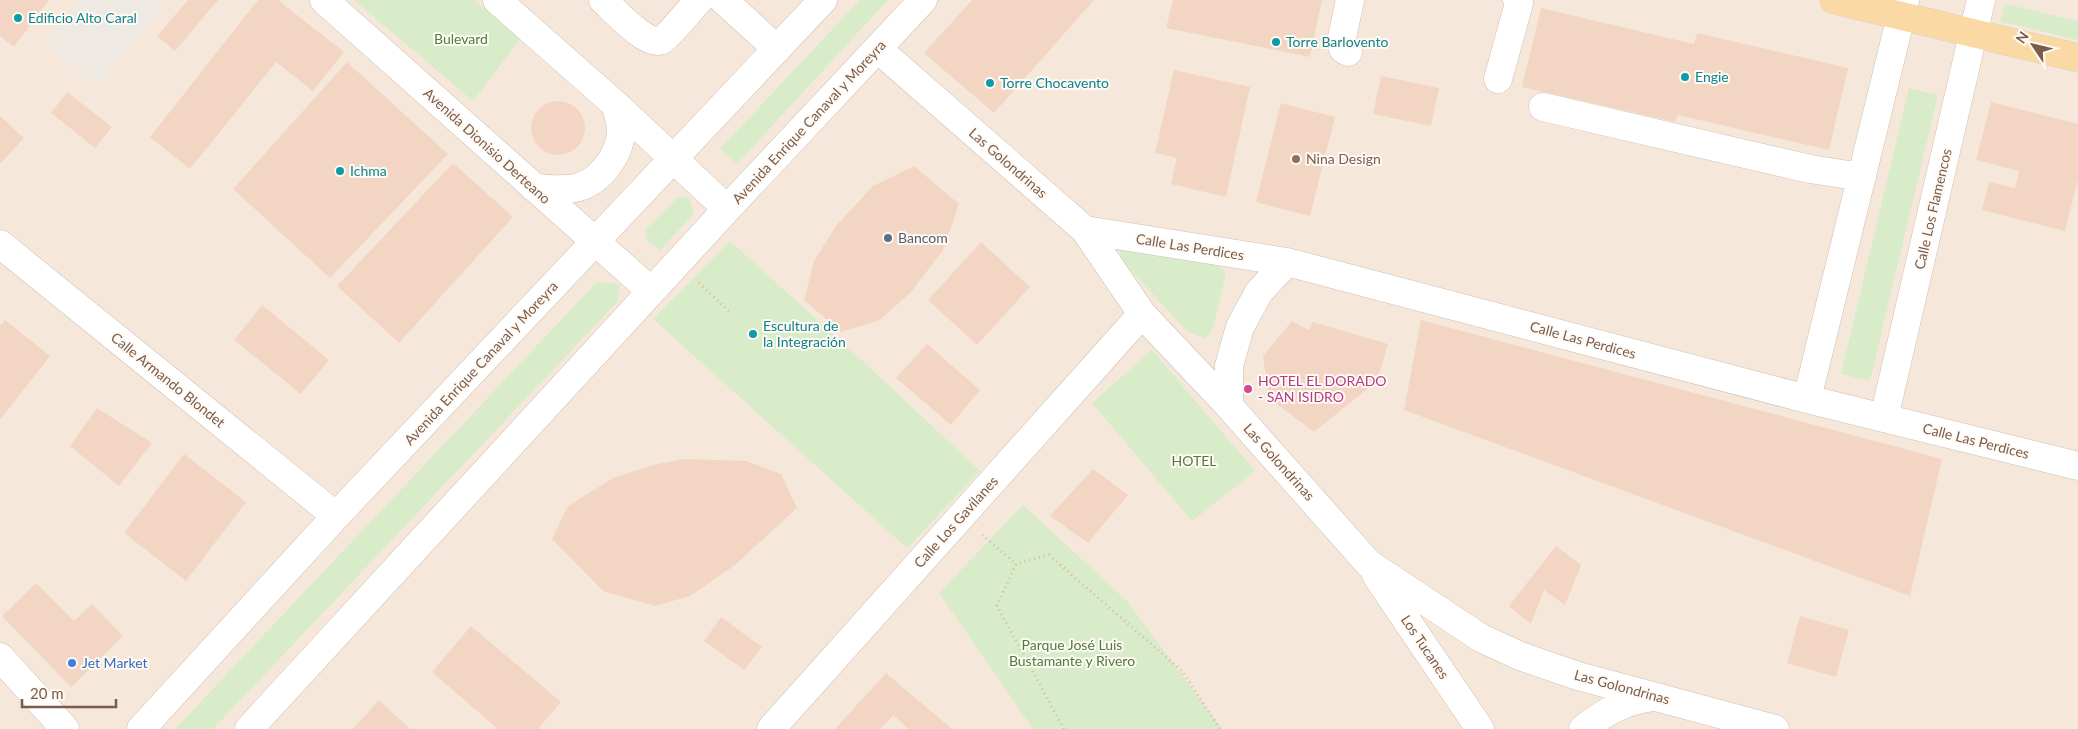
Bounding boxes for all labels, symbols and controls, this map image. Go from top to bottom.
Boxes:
place label: Edificio Alto Caral [28,9,137,26]
marker: Edificio Alto Caral [12,12,24,24]
north arrow [2008,20,2058,70]
text: N [2012,28,2032,47]
park label: Bulevard [434,30,488,47]
place label: Torre Barlovento [1286,33,1389,50]
street label: Avenida Enrique Canaval y Moreyra [728,36,889,207]
marker: Torre Barlovento [1270,36,1282,48]
place label: Engie [1695,68,1729,85]
marker: Engie [1679,71,1691,83]
place label: Torre Chocavento [1000,74,1109,91]
marker: Torre Chocavento [984,77,996,89]
street label: Avenida Dionisio Derteano [420,84,554,207]
street label: Las Golondrinas [966,124,1051,201]
street label: Calle Los Flamencos [1910,147,1955,271]
place label: Nina Design [1306,150,1381,167]
marker: Nina Design [1290,153,1302,165]
place label: Ichma [350,162,387,179]
marker: Ichma [334,165,346,177]
place label: Bancom [898,229,948,246]
street label: Calle Las Perdices [1135,230,1245,263]
marker: Bancom [882,232,894,244]
street label: Avenida Enrique Canaval y Moreyra [400,277,561,448]
place label: Escultura de la Integración [763,317,846,350]
street label: Calle Las Perdices [1528,317,1638,362]
street label: Calle Armando Blondet [108,328,229,431]
marker: Escultura de la Integración [747,328,759,340]
place label: HOTEL EL DORADO - SAN ISIDRO [1258,372,1387,405]
marker: HOTEL EL DORADO - SAN ISIDRO [1242,383,1254,395]
street label: Calle Las Perdices [1921,419,2031,462]
street label: Las Golondrinas [1240,420,1318,504]
park label: HOTEL [1172,452,1217,469]
street label: Calle Los Gavilanes [910,472,1001,571]
street label: Los Tucanes [1398,612,1453,682]
park label: Parque José Luis Bustamante y Rivero [1009,636,1135,669]
place label: Jet Market [82,654,148,671]
marker: Jet Market [66,657,78,669]
street label: Las Golondrinas [1573,666,1672,707]
scale bar [22,676,116,708]
text: 20 m [30,684,64,702]

